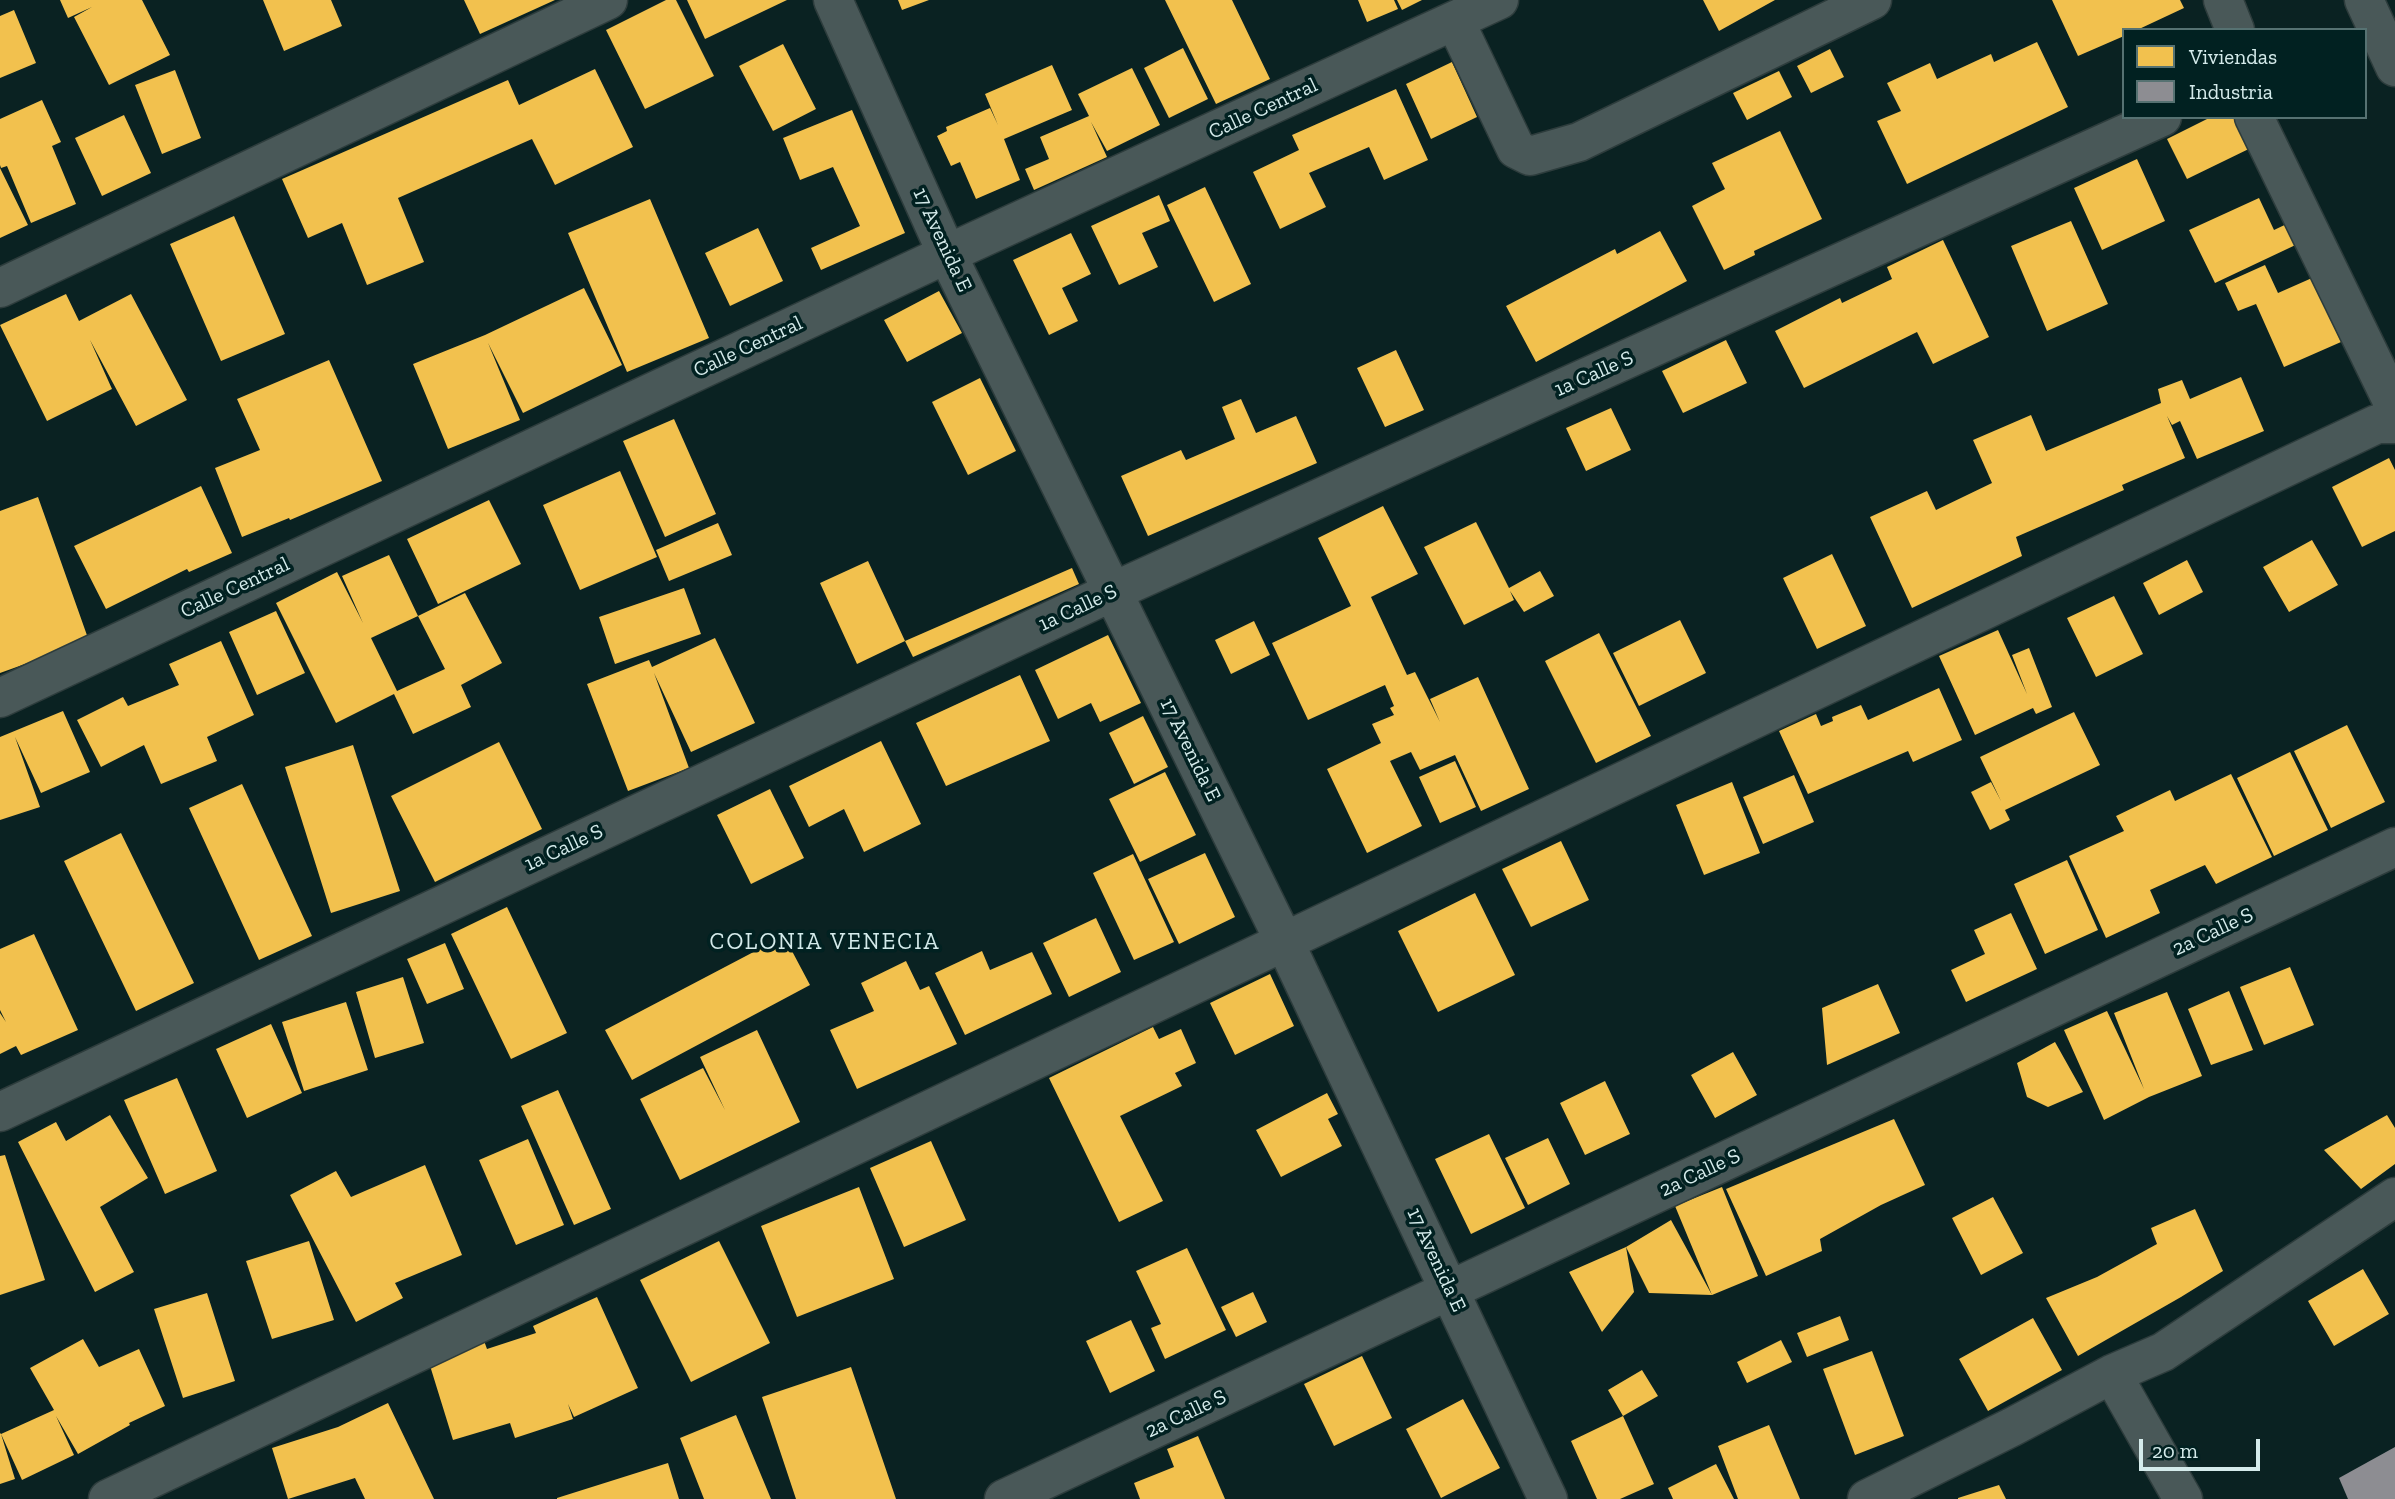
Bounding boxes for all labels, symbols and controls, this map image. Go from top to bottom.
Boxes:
legend [2122,28,2367,119]
text: Viviendas [2189,44,2277,69]
street label: Calle Central [1205,73,1321,145]
text: Industria [2189,79,2273,104]
street label: 17 Avenida E [907,184,977,296]
street label: Calle Central [690,311,806,383]
street label: 1a Calle S [1551,345,1637,403]
street label: Calle Central [177,552,293,624]
street label: 1a Calle S [1035,579,1121,637]
street label: 17 Avenida E [1154,694,1226,806]
street label: 1a Calle S [521,819,607,877]
street label: 2a Calle S [2169,902,2257,962]
district label: COLONIA VENECIA [711,928,939,956]
street label: 2a Calle S [1656,1143,1744,1203]
street label: 17 Avenida E [1401,1204,1471,1316]
street label: 2a Calle S [1142,1384,1230,1444]
scale bar [2143,1426,2264,1470]
text: 20 m [2152,1438,2198,1463]

